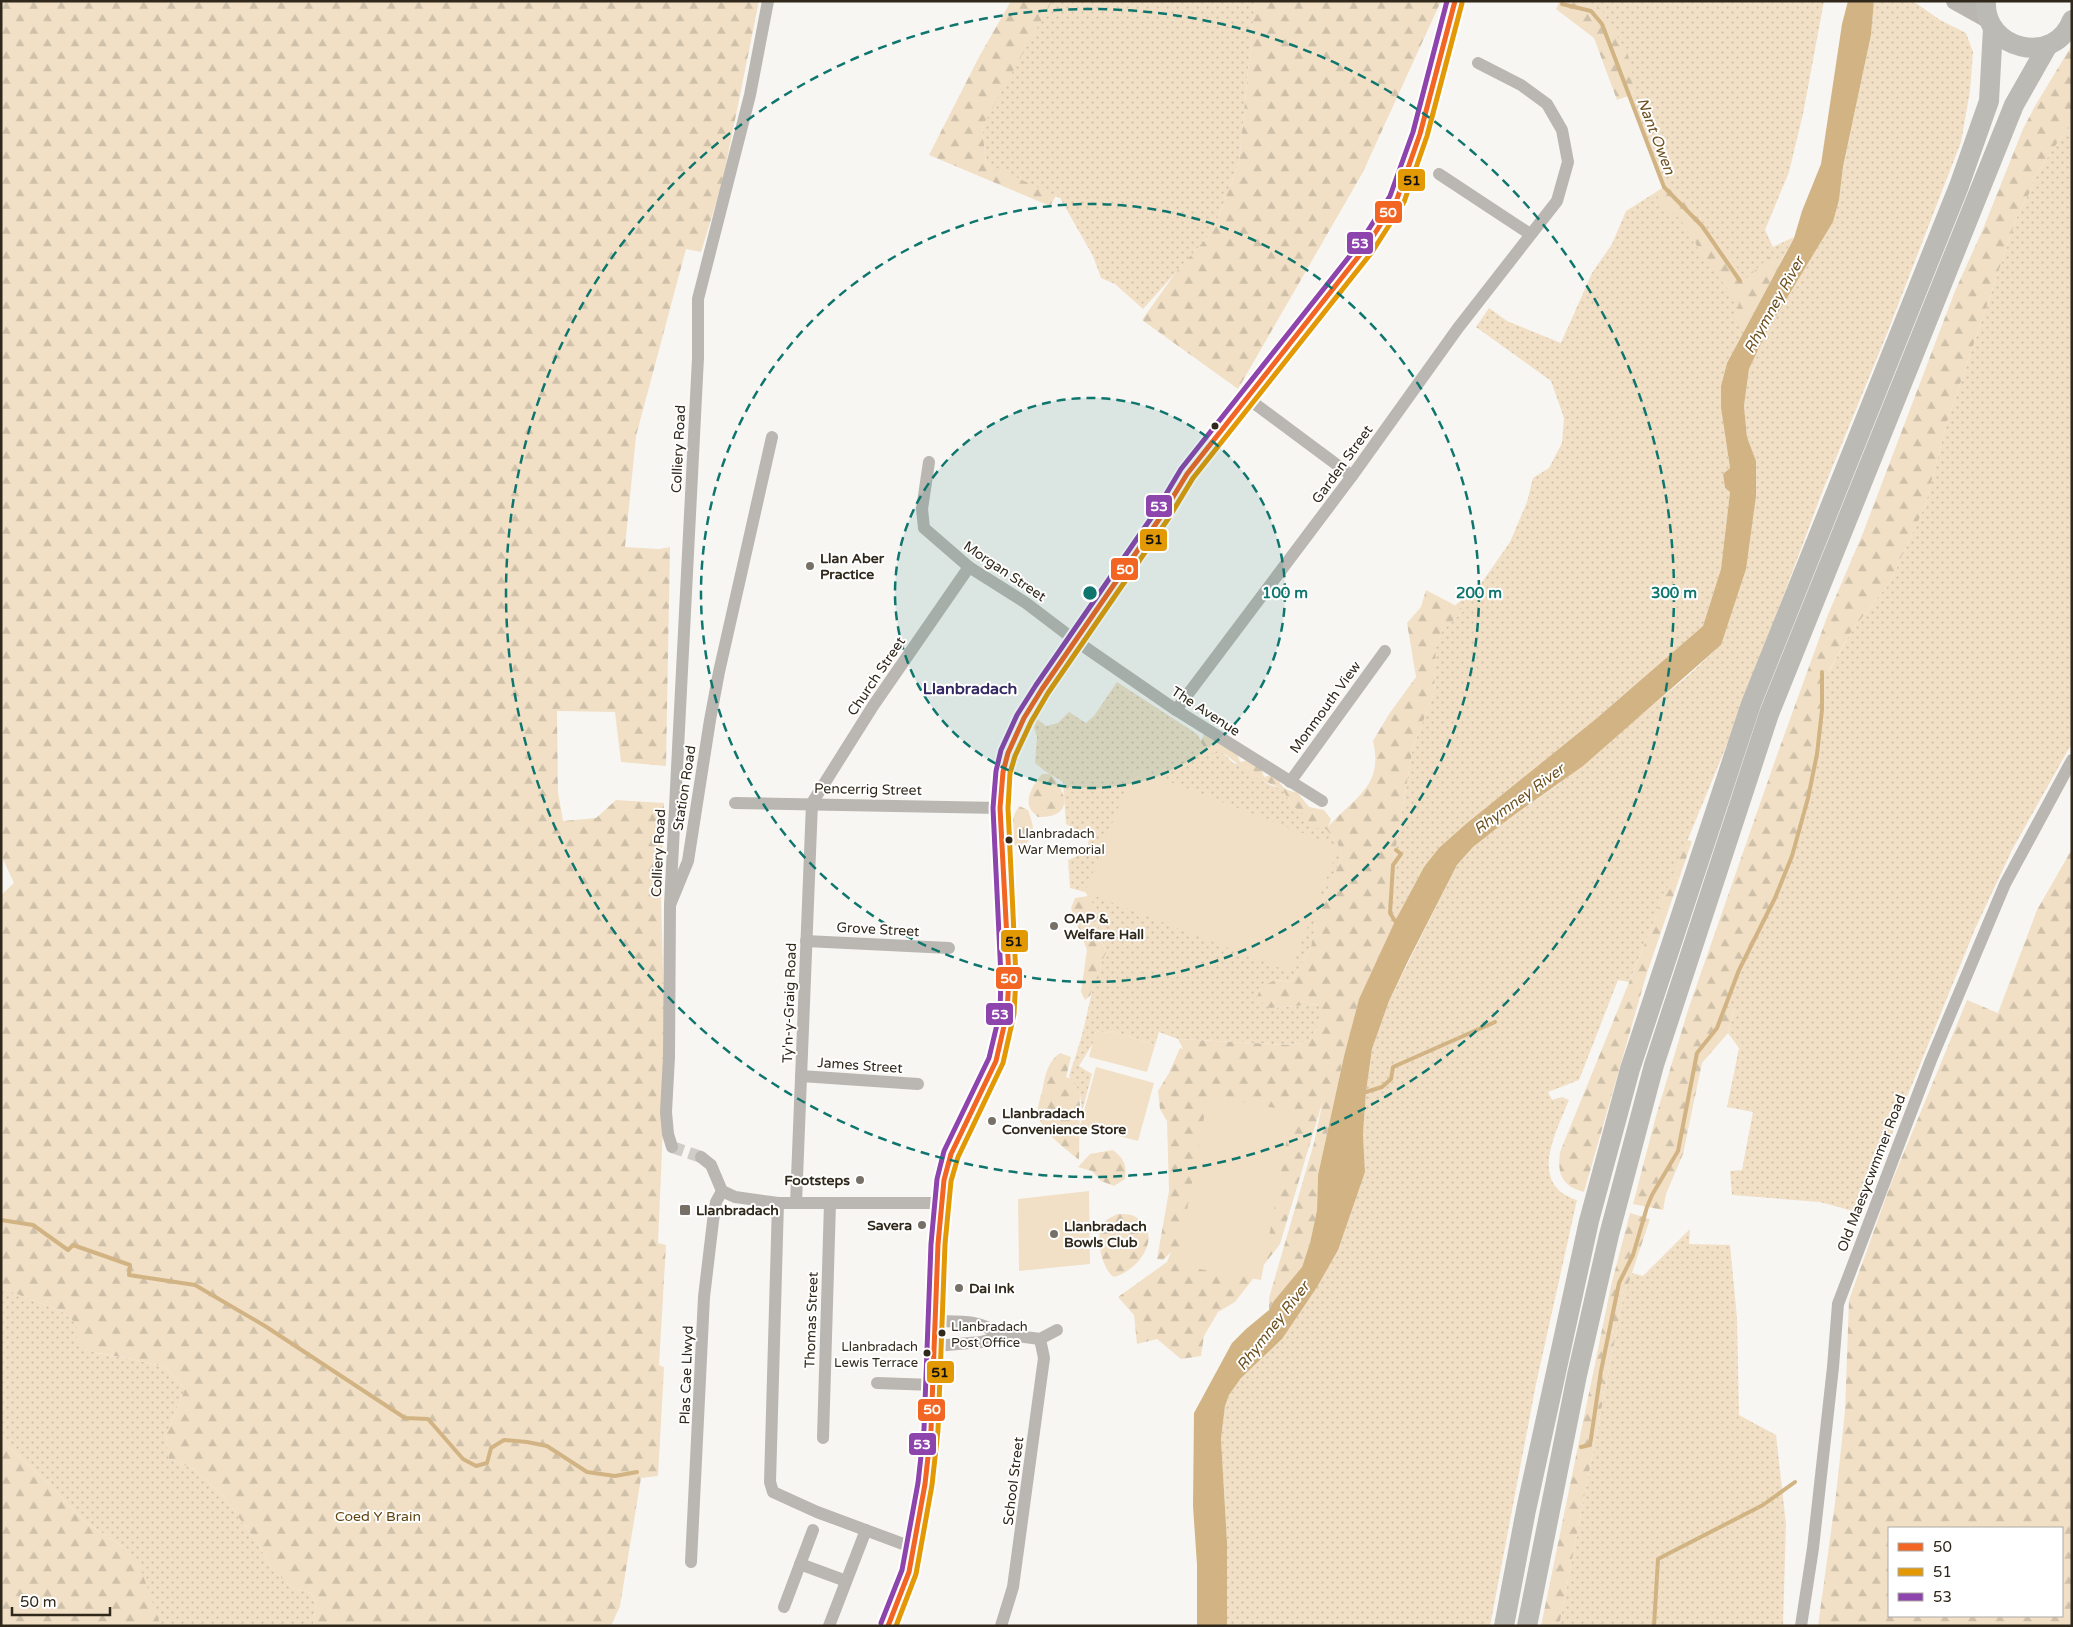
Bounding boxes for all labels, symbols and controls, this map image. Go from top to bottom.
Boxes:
water label: Nant Owen [1633,95,1679,178]
line badge: 51 [1397,168,1426,192]
text: 51 [1403,172,1421,189]
line badge: 50 [1374,200,1403,224]
text: 50 [1379,204,1397,221]
line badge: 53 [1346,231,1374,255]
text: 53 [1351,235,1369,252]
water label: Rhymney River [1740,252,1809,356]
street label: Colliery Road [668,405,689,493]
unlabelled marker [1210,421,1220,431]
street label: Garden Street [1308,421,1377,507]
line badge: 53 [1145,494,1173,518]
text: 53 [1150,498,1168,515]
line badge: 51 [1139,528,1168,552]
text: 51 [1145,531,1163,548]
street label: Morgan Street [960,538,1050,606]
place label: Llan Aber Practice [820,550,885,583]
line badge: 50 [1110,557,1139,581]
marker: Llan Aber Practice [804,560,816,572]
text: 50 [1116,561,1134,578]
centre of rings [1081,584,1099,602]
text: 100 m [1262,584,1308,602]
text: 200 m [1456,584,1502,602]
text: 300 m [1651,584,1697,602]
street label: Church Street [844,633,909,719]
street label: Monmouth View [1286,658,1365,757]
district label: Llanbradach [923,679,1017,699]
street label: The Avenue [1168,683,1243,740]
street label: Station Road [669,744,700,832]
water label: Rhymney River [1470,759,1570,838]
street label: Pencerrig Street [814,780,923,799]
street label: Colliery Road [648,809,669,897]
place label: Llanbradach War Memorial [1018,826,1105,858]
marker: Llanbradach War Memorial [1004,835,1014,845]
place label: OAP & Welfare Hall [1064,910,1144,943]
street label: Grove Street [836,919,921,940]
marker: OAP & Welfare Hall [1048,920,1060,932]
line badge: 51 [1000,929,1029,953]
text: 51 [1005,933,1023,950]
street label: Ty'n-y-Graig Road [779,943,800,1063]
line badge: 50 [995,966,1023,990]
text: 50 [1000,970,1018,987]
line badge: 53 [985,1002,1014,1026]
text: 53 [991,1006,1009,1023]
street label: James Street [817,1054,904,1077]
street label: Old Maesycwmmer Road [1834,1092,1909,1254]
place label: Llanbradach Convenience Store [1002,1105,1126,1138]
marker: Llanbradach Convenience Store [986,1115,998,1127]
place label: Footsteps [784,1172,850,1189]
marker: Footsteps [854,1174,866,1186]
place label: Llanbradach [696,1202,779,1219]
marker: Llanbradach [678,1203,692,1217]
place label: Savera [867,1217,912,1234]
place label: Llanbradach Bowls Club [1064,1218,1147,1251]
marker: Savera [916,1219,928,1231]
marker: Llanbradach Bowls Club [1048,1228,1060,1240]
street label: Thomas Street [801,1271,822,1369]
water label: Rhymney River [1233,1276,1315,1374]
place label: Dai Ink [969,1280,1015,1297]
marker: Dai Ink [953,1282,965,1294]
place label: Llanbradach Post Office [951,1319,1028,1351]
street label: Plas Cae Llwyd [676,1325,697,1425]
marker: Llanbradach Post Office [937,1328,947,1338]
place label: Llanbradach Lewis Terrace [834,1339,918,1371]
marker: Llanbradach Lewis Terrace [922,1348,932,1358]
line badge: 51 [926,1360,955,1384]
text: 51 [931,1364,949,1381]
line badge: 50 [917,1398,946,1422]
text: 50 [923,1401,941,1418]
line badge: 53 [908,1432,937,1456]
street label: School Street [1000,1435,1027,1526]
text: 53 [913,1436,931,1453]
park label: Coed Y Brain [335,1508,421,1525]
legend [1888,1527,2063,1617]
text: 50 [1933,1538,1952,1556]
text: 51 [1933,1563,1952,1581]
scale bar [12,1584,110,1616]
text: 53 [1933,1588,1952,1606]
text: 50 m [20,1593,57,1611]

